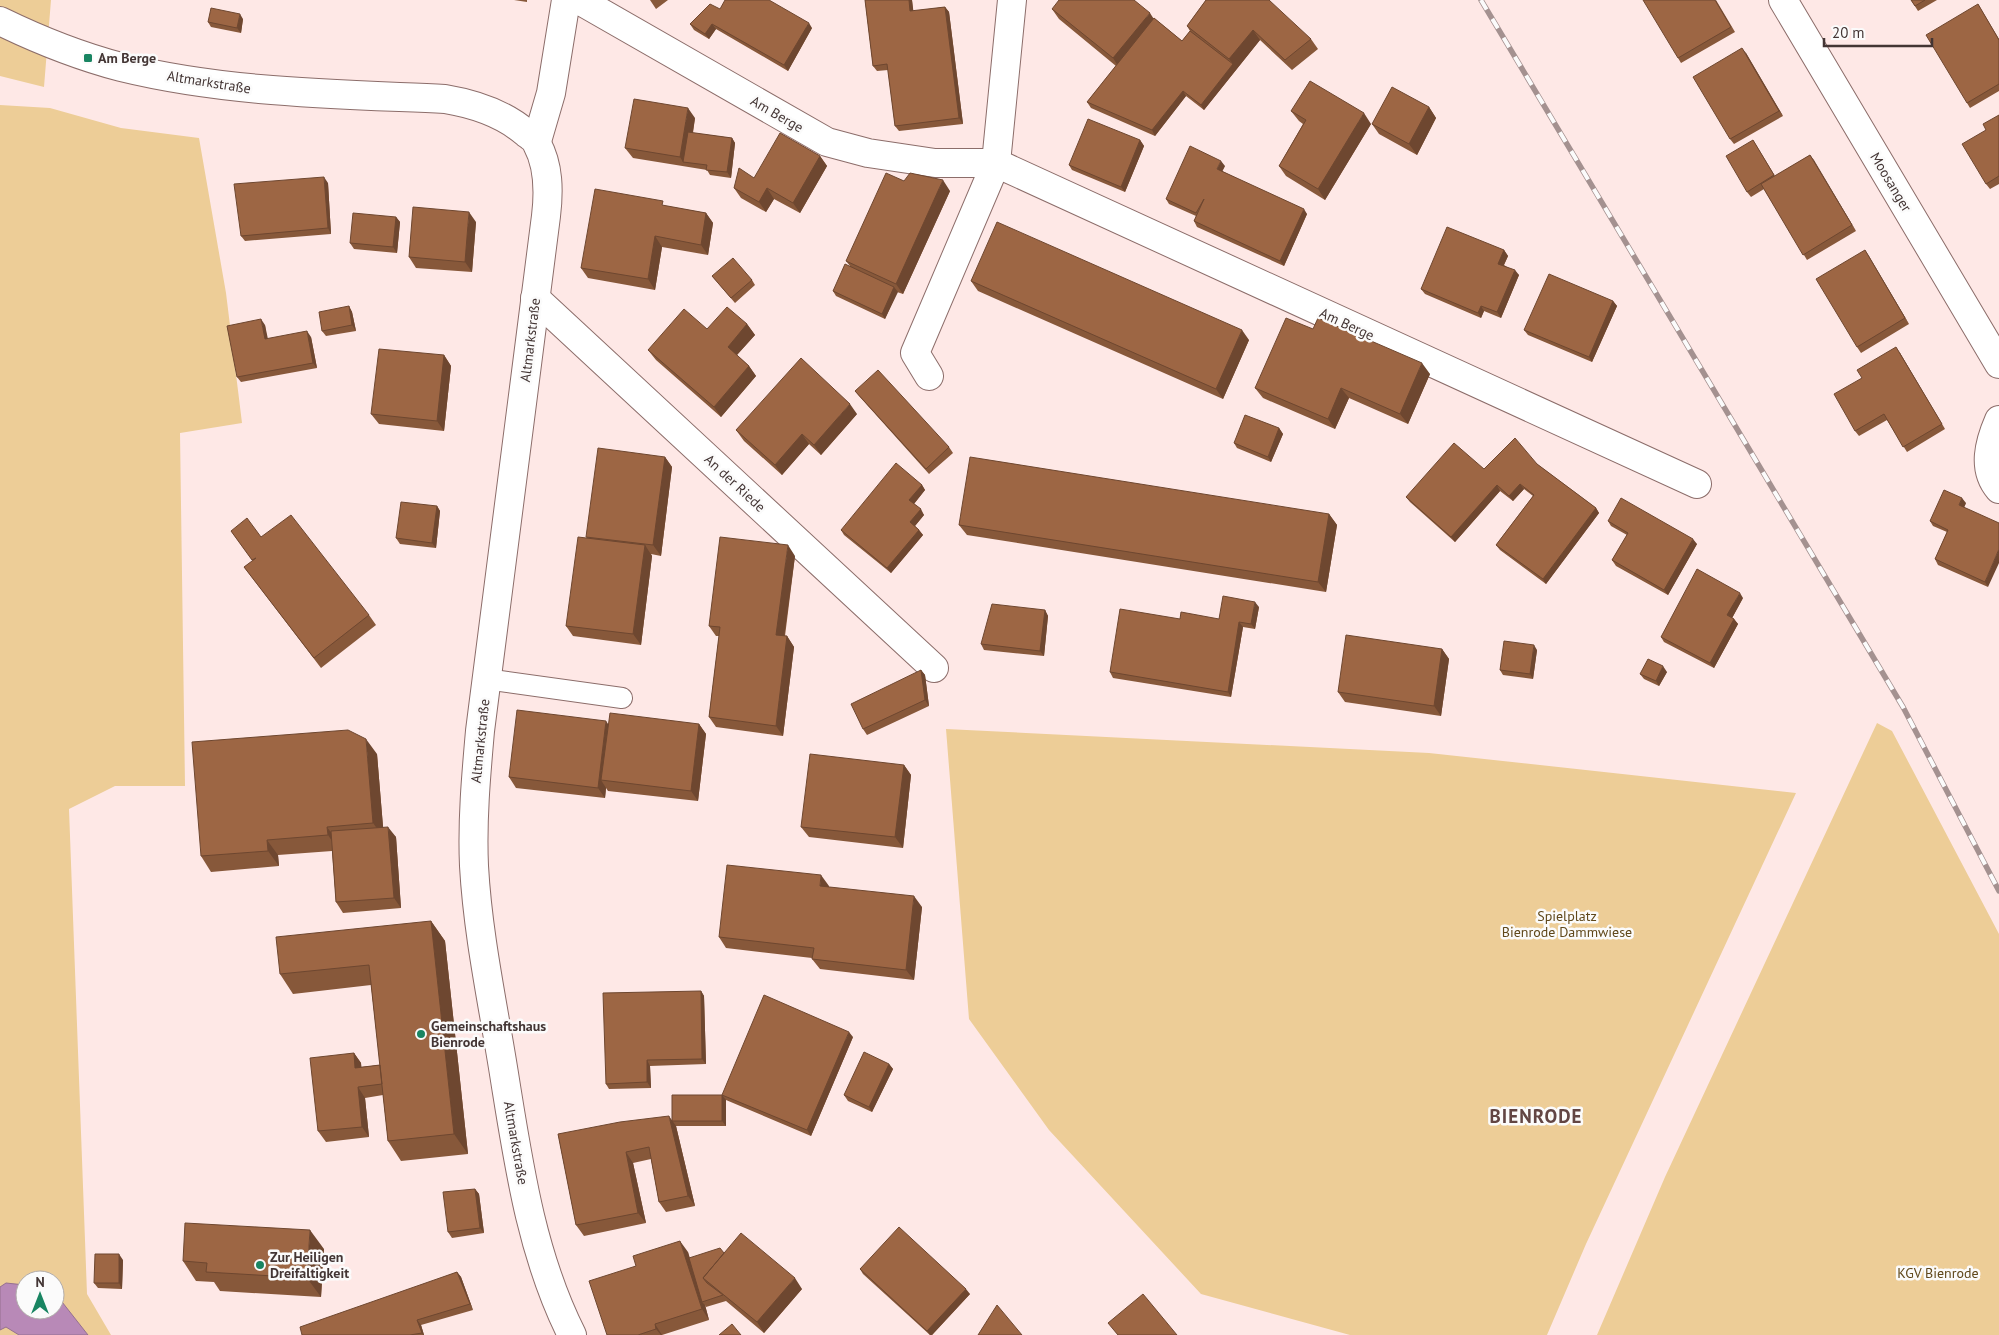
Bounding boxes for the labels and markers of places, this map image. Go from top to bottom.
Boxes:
place label: Am Berge [98,49,156,67]
marker: Am Berge [82,52,94,64]
place label: Gemeinschaftshaus Bienrode [431,1017,546,1051]
marker: Gemeinschaftshaus Bienrode [415,1028,427,1040]
place label: Zur Heiligen Dreifaltigkeit [270,1248,349,1282]
marker: Zur Heiligen Dreifaltigkeit [254,1259,266,1271]

